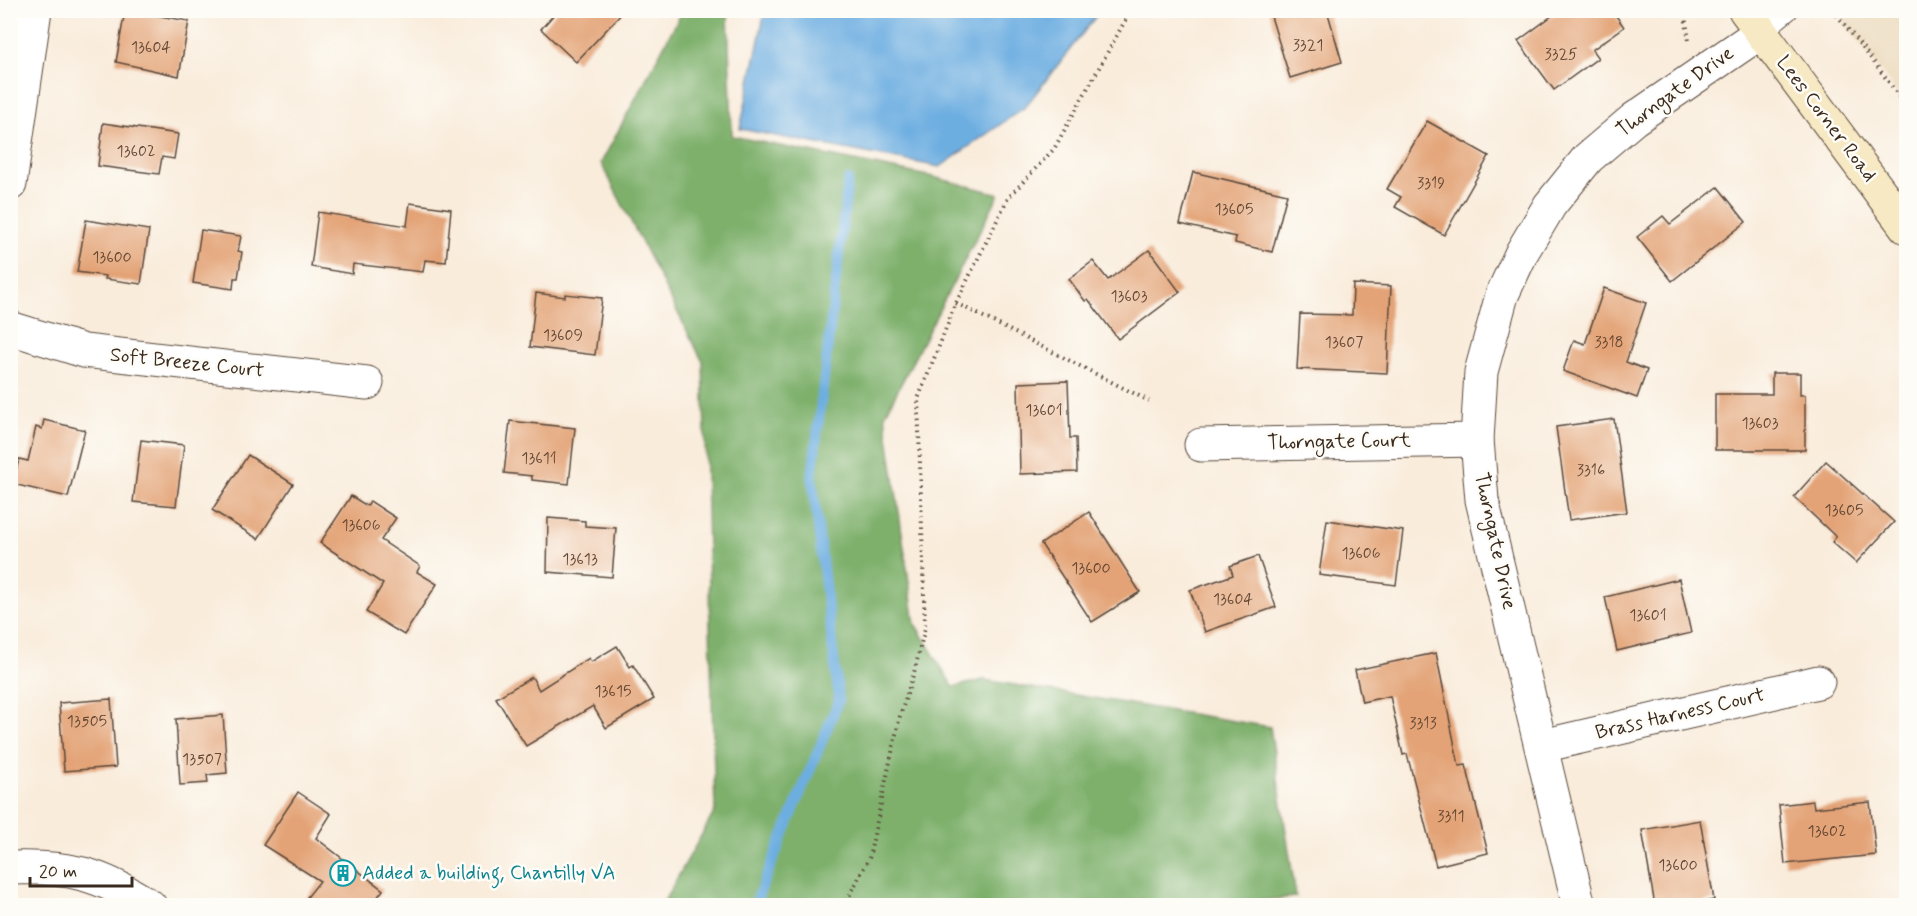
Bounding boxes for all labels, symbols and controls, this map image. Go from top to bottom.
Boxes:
house number: 3321 [1293,35,1323,56]
house number: 13604 [131,37,171,58]
street label: Thorngate Drive [1611,40,1740,145]
house number: 3325 [1544,44,1578,65]
street label: Lees Corner Road [1770,50,1882,188]
house number: 13602 [117,141,155,162]
house number: 3319 [1417,173,1445,194]
house number: 13605 [1215,199,1253,220]
house number: 13600 [92,247,132,268]
house number: 13603 [1110,286,1148,307]
house number: 13609 [543,325,583,346]
house number: 13607 [1325,332,1363,353]
house number: 3318 [1594,332,1624,353]
street label: Soft Breeze Court [109,341,265,385]
house number: 13601 [1025,400,1063,421]
house number: 13603 [1741,413,1779,434]
street label: Thorngate Court [1267,427,1411,458]
house number: 13611 [521,448,557,469]
house number: 3316 [1577,460,1605,481]
street label: Thorngate Drive [1466,470,1523,612]
house number: 13605 [1825,500,1863,521]
house number: 13606 [341,515,381,536]
house number: 13606 [1341,543,1381,564]
house number: 13613 [562,549,598,570]
house number: 13600 [1071,558,1111,579]
house number: 13604 [1213,589,1253,610]
house number: 13601 [1629,605,1667,626]
house number: 13615 [594,681,632,702]
street label: Brass Harness Court [1593,681,1767,747]
house number: 13505 [67,711,107,732]
house number: 3313 [1409,713,1437,734]
house number: 13507 [182,749,222,770]
house number: 3311 [1437,806,1465,827]
house number: 13602 [1808,821,1846,842]
scale bar [30,850,132,888]
house number: 13600 [1658,855,1698,876]
building icon: Added a building, Chantilly VA [328,858,358,888]
text: 20 m [39,860,77,884]
place label: Added a building, Chantilly VA [362,860,616,889]

